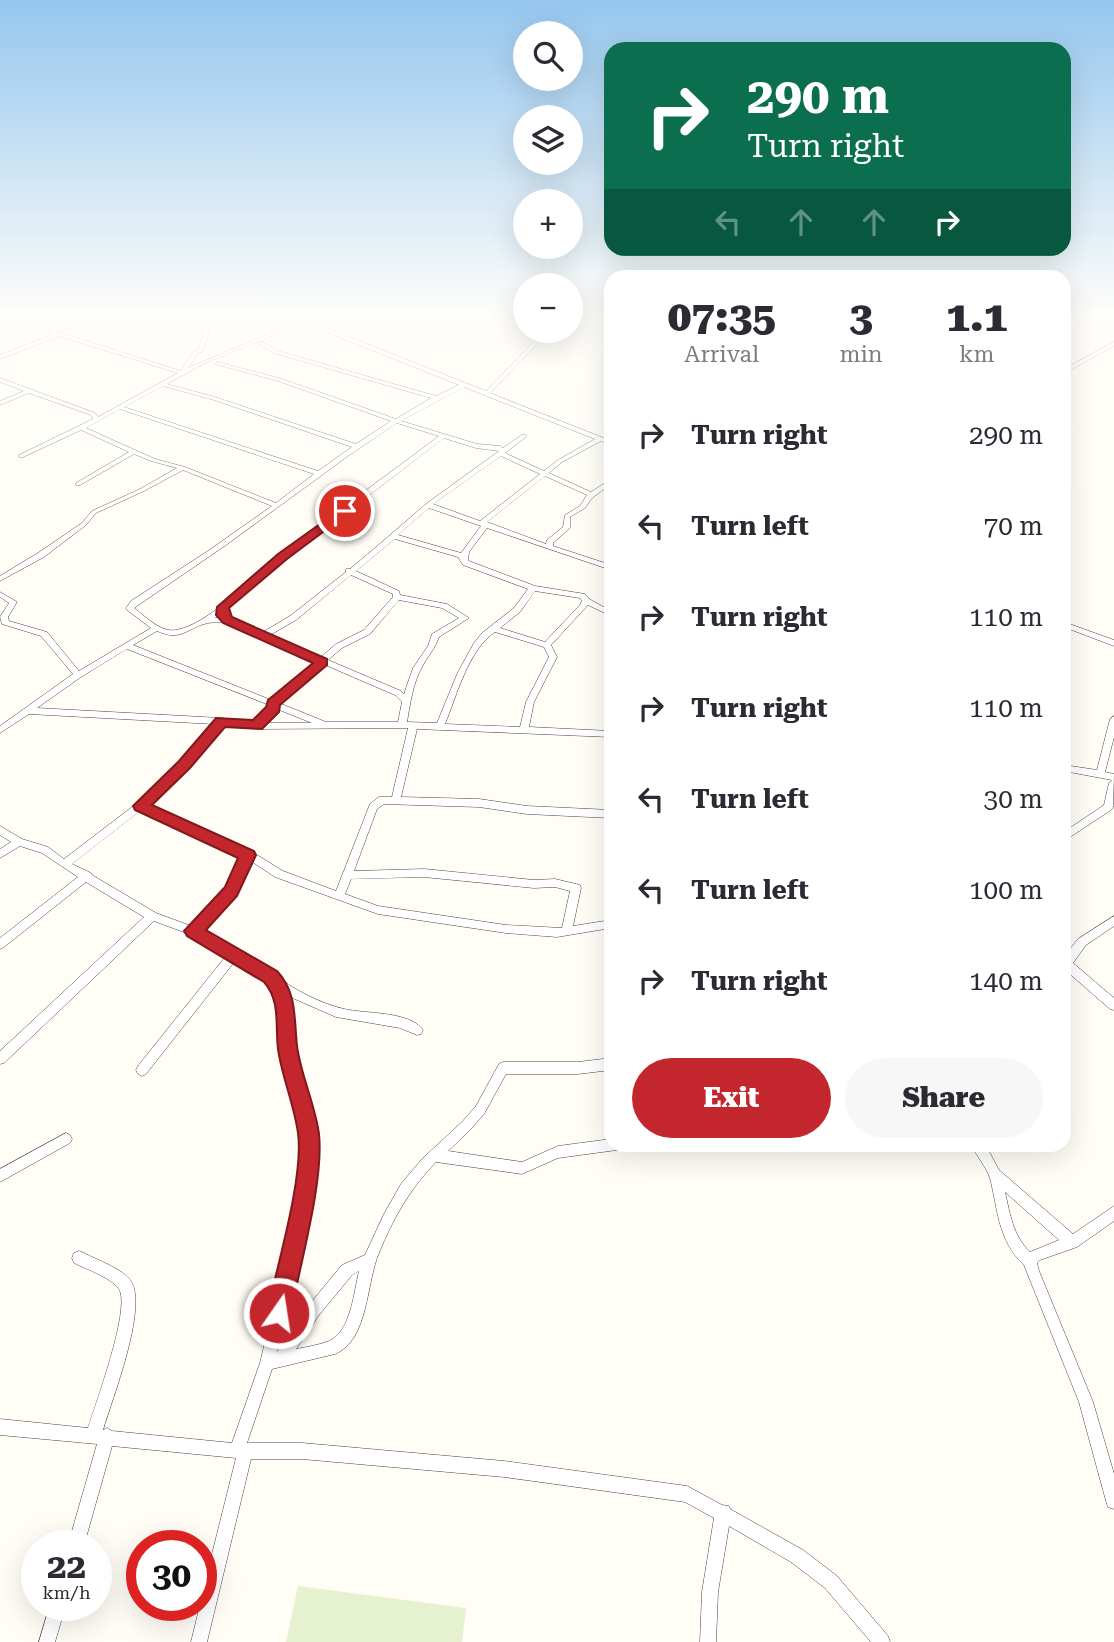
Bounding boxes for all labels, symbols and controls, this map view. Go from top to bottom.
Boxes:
map controls [513,21,583,343]
button: search [513,21,583,91]
text: 290 m [747,68,889,125]
icon: right [632,70,723,161]
button: layers [513,105,583,175]
text: Turn right [747,127,904,165]
button: + [513,189,583,259]
icon: left [709,203,747,241]
icon: ahead [782,203,820,241]
icon: ahead [855,203,893,241]
icon: right [928,203,966,241]
button: − [513,273,583,343]
text: 07:35 [668,292,776,341]
text: 3 [849,292,873,341]
text: 1.1 [946,292,1007,341]
text: Arrival [684,341,759,368]
text: min [839,341,883,368]
text: km [959,341,995,368]
icon: right [632,416,670,454]
text: Turn right [691,420,827,450]
text: 290 m [969,420,1043,450]
pin [315,481,375,541]
icon: arrive [326,492,364,530]
icon: left [632,507,670,545]
text: Turn left [691,511,809,541]
text: 70 m [984,511,1043,541]
icon: right [632,598,670,636]
text: Turn right [691,602,827,632]
text: 110 m [969,602,1043,632]
icon: right [632,689,670,727]
text: Turn right [691,693,827,723]
text: 110 m [969,693,1043,723]
icon: left [632,780,670,818]
text: Turn left [691,784,809,814]
text: 30 m [984,784,1043,814]
icon: left [632,871,670,909]
text: Turn left [691,875,809,905]
text: 100 m [969,875,1043,905]
icon: right [632,962,670,1000]
text: Turn right [691,966,827,996]
text: 140 m [969,966,1043,996]
button: Exit [632,1058,831,1138]
button: Share [845,1058,1043,1138]
position arrow [242,1276,316,1350]
speed limit sign: 30 [126,1530,217,1621]
text: 22 [47,1546,86,1587]
text: km/h [42,1582,91,1603]

